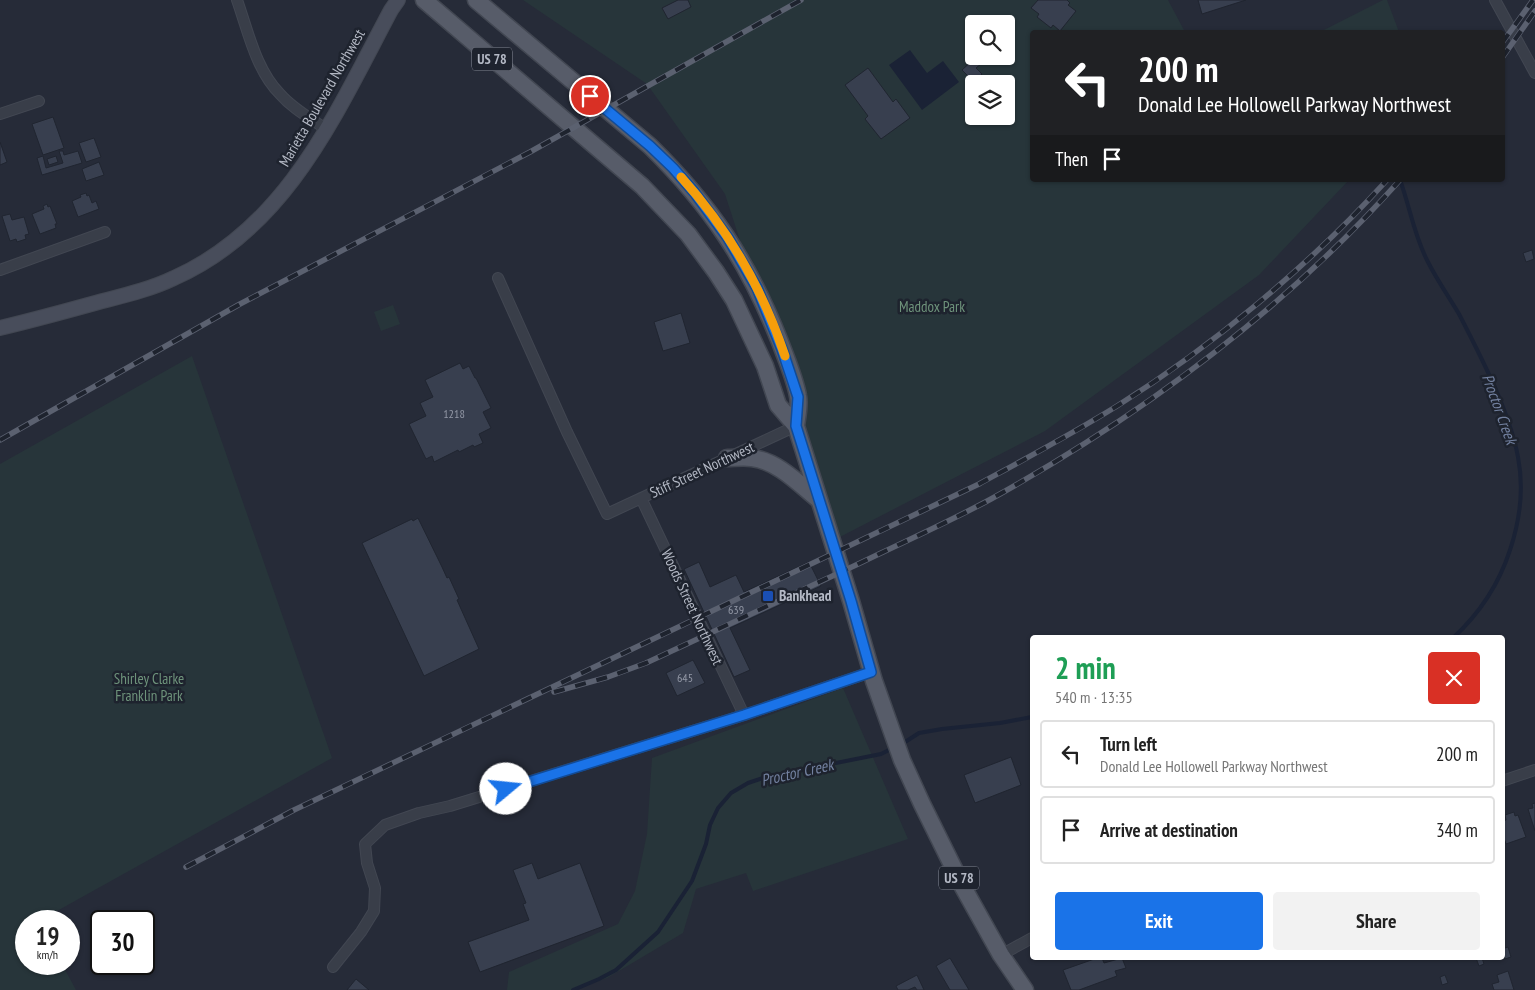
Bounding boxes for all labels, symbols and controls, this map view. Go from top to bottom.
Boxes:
map controls [965,15,1015,125]
button: search [965,15,1015,65]
street label: Marietta Boulevard Northwest [274,26,369,170]
text: 200 m [1138,46,1219,92]
road number: US 78 [472,48,512,70]
icon: left [1055,50,1120,115]
pin [569,75,611,117]
button: layers [965,75,1015,125]
icon: arrive [576,82,604,110]
text: Donald Lee Hollowell Parkway Northwest [1138,90,1451,118]
icon: arrive [1098,145,1126,173]
text: Then [1055,147,1088,171]
park label: Maddox Park [899,297,965,316]
water label: Proctor Creek [1478,371,1523,449]
house number: 1218 [443,406,465,421]
street label: Stiff Street Northwest [647,437,757,502]
street label: Woods Street Northwest [657,546,728,668]
place label: Bankhead [779,586,832,605]
marker: Bankhead [761,589,775,603]
house number: 639 [728,602,744,617]
text: 2 min [1055,648,1116,687]
button: close [1428,652,1480,704]
park label: Shirley Clarke Franklin Park [114,669,184,705]
house number: 645 [677,670,693,685]
text: 540 m · 13:35 [1055,687,1133,707]
text: Turn left [1100,732,1157,756]
icon: left [1057,740,1085,768]
text: 200 m [1436,742,1478,766]
water label: Proctor Creek [759,754,837,790]
text: Donald Lee Hollowell Parkway Northwest [1100,756,1328,776]
position arrow [479,762,531,814]
icon: arrive [1057,816,1085,844]
text: Arrive at destination [1100,818,1238,842]
text: 340 m [1436,818,1478,842]
road number: US 78 [939,866,979,890]
button: Exit [1055,892,1263,950]
button: Share [1273,892,1480,950]
speed limit sign: 30 [90,910,155,975]
text: 19 [36,920,59,952]
text: km/h [37,947,58,962]

